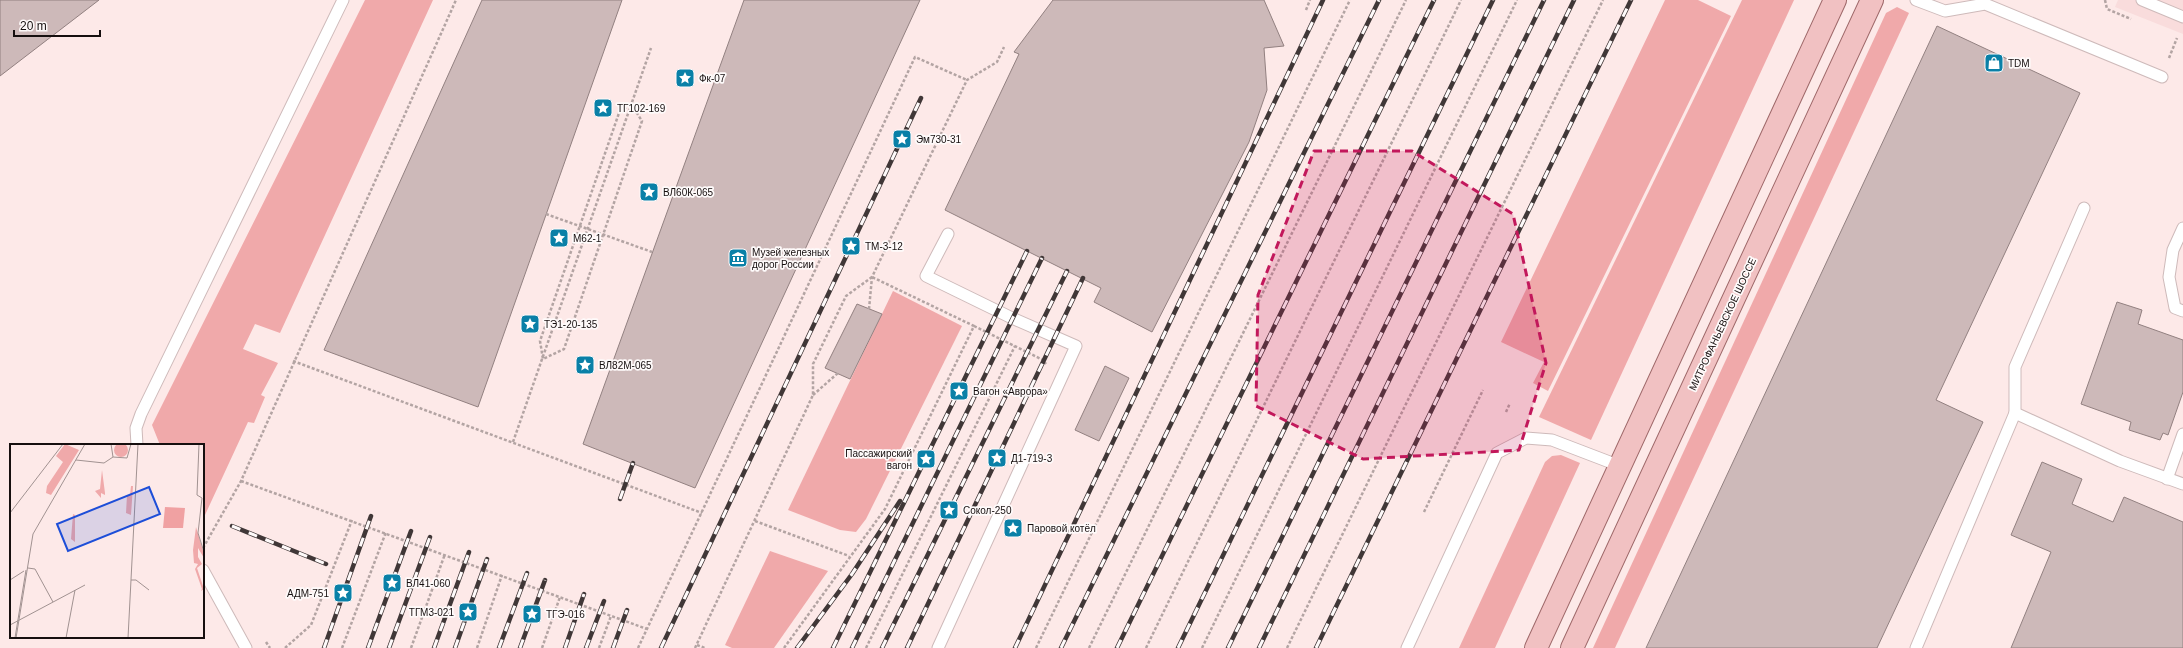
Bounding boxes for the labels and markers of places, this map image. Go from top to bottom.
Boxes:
shop icon: TDM [1983,52,2005,74]
place label: TDM [2008,58,2030,69]
place icon: Фк-07 [674,67,696,89]
place label: Фк-07 [699,73,726,84]
place icon: ТГ102-169 [592,97,614,119]
place label: ТГ102-169 [617,103,666,114]
place icon: Эм730-31 [891,128,913,150]
place label: Эм730-31 [916,134,962,145]
place icon: ВЛ60К-065 [638,181,660,203]
place label: ВЛ60К-065 [663,187,714,198]
place icon: М62-1 [548,227,570,249]
place label: М62-1 [573,233,602,244]
place icon: ТМ-3-12 [840,235,862,257]
place label: ТМ-3-12 [865,241,903,252]
museum icon: Музей железных дорог России [727,247,749,269]
place label: Музей железных дорог России [752,247,829,270]
place icon: ТЭ1-20-135 [519,313,541,335]
place label: ТЭ1-20-135 [544,319,598,330]
place icon: ВЛ82М-065 [574,354,596,376]
place label: ВЛ82М-065 [599,360,652,371]
place icon: Вагон «Аврора» [948,380,970,402]
place label: Вагон «Аврора» [973,386,1048,397]
place icon: Д1-719-3 [986,447,1008,469]
place label: Пассажирский вагон [845,448,912,471]
place icon: Пассажирский вагон [915,448,937,470]
place label: Д1-719-3 [1011,453,1053,464]
place icon: Сокол-250 [938,499,960,521]
place label: Сокол-250 [963,505,1012,516]
place icon: Паровой котёл [1002,517,1024,539]
place label: Паровой котёл [1027,523,1096,534]
place icon: ВЛ41-060 [381,572,403,594]
place label: ВЛ41-060 [406,578,451,589]
place icon: АДМ-751 [332,582,354,604]
place label: АДМ-751 [287,588,329,599]
place icon: ТГМ3-021 [457,601,479,623]
place icon: ТГЭ-016 [521,603,543,625]
place label: ТГМ3-021 [409,607,454,618]
place label: ТГЭ-016 [546,609,585,620]

